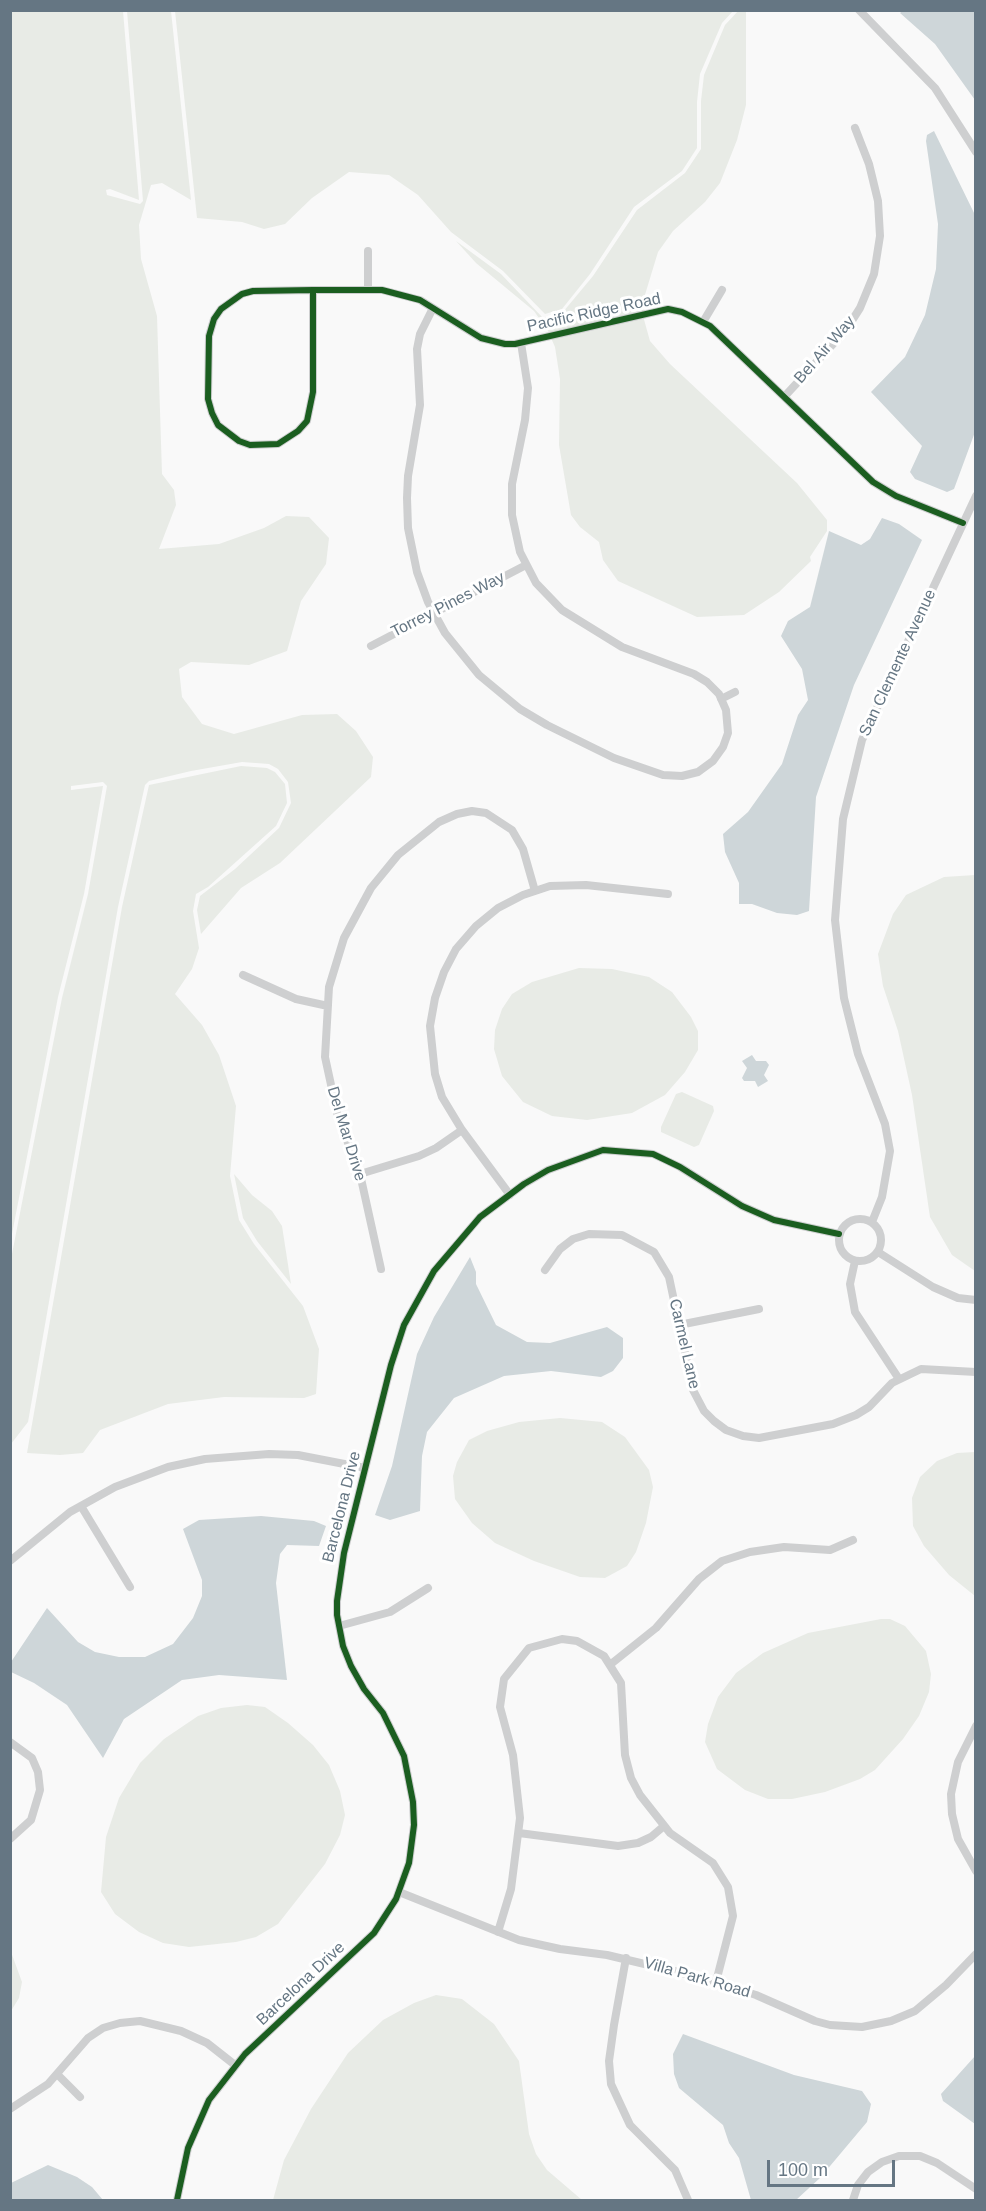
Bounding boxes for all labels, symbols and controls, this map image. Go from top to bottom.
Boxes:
street label: Pacific Ridge Road [525,289,663,337]
street label: Bel Air Way [791,312,859,388]
street label: Torrey Pines Way [388,568,508,642]
street label: San Clemente Avenue [856,587,940,739]
street label: Del Mar Drive [323,1084,369,1184]
street label: Carmel Lane [664,1297,704,1391]
street label: Barcelona Drive [319,1449,365,1565]
street label: Barcelona Drive [253,1938,349,2030]
street label: Villa Park Road [641,1954,753,2002]
scale bar [770,2148,898,2186]
text: 100 m [778,2160,828,2180]

